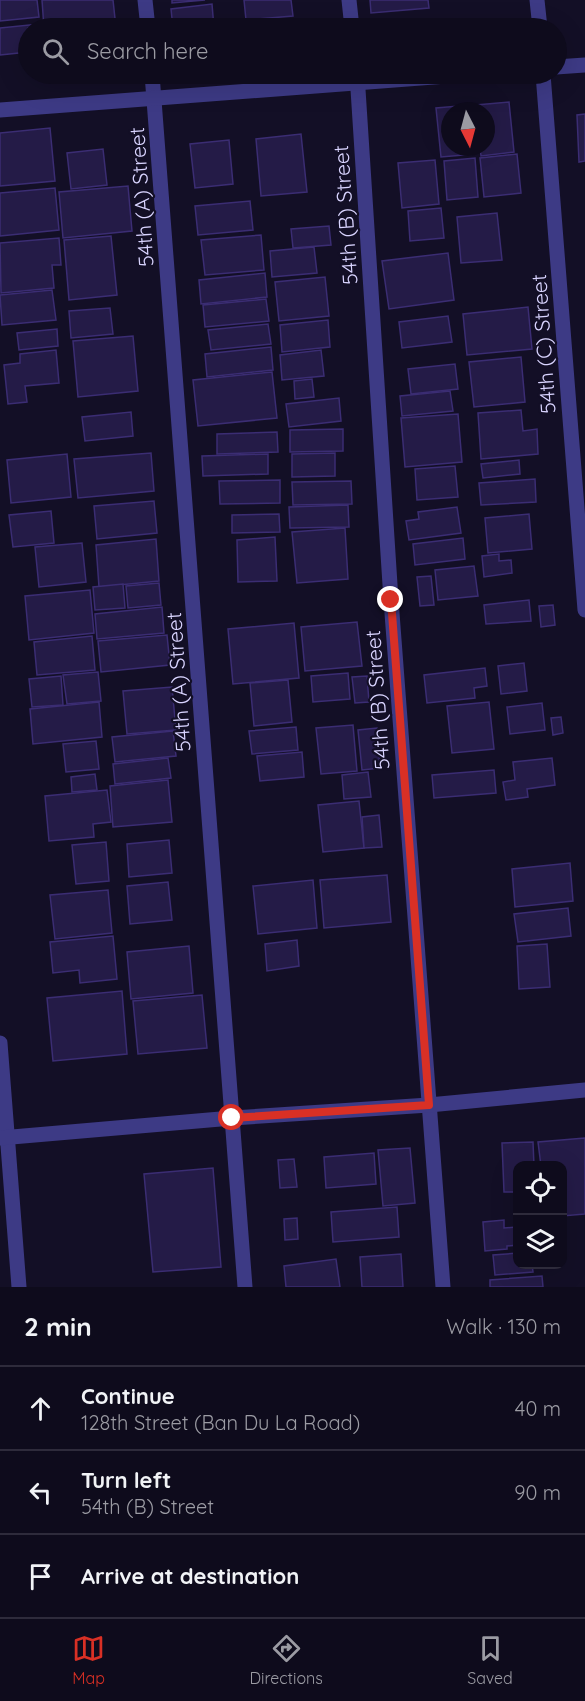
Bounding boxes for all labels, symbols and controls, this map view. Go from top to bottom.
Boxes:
search box [18,18,567,84]
icon: search [39,35,72,68]
text: Search here [87,37,208,65]
north arrow [441,102,495,156]
street label: 54th (A) Street [123,126,159,268]
street label: 54th (B) Street [327,144,363,286]
street label: 54th (C) Street [525,273,561,415]
route end [377,586,403,612]
street label: 54th (A) Street [160,611,196,753]
street label: 54th (B) Street [359,629,395,771]
route start [218,1104,244,1130]
map controls [513,1161,567,1269]
button: locate [513,1161,567,1215]
button: layers [513,1215,567,1269]
text: 2 min [24,1310,92,1343]
text: Walk · 130 m [446,1314,561,1339]
text: Continue [81,1382,175,1410]
icon: ahead [24,1392,57,1425]
text: 40 m [515,1396,561,1421]
text: 128th Street (Ban Du La Road) [81,1410,360,1435]
text: Turn left [81,1466,171,1494]
icon: left [24,1476,57,1509]
text: 90 m [514,1480,561,1505]
text: 54th (B) Street [81,1494,214,1519]
icon: arrive [24,1560,57,1593]
text: Arrive at destination [81,1562,299,1590]
tab: Map [72,1632,105,1688]
tab: Directions [250,1632,323,1688]
tab: Saved [467,1632,513,1688]

